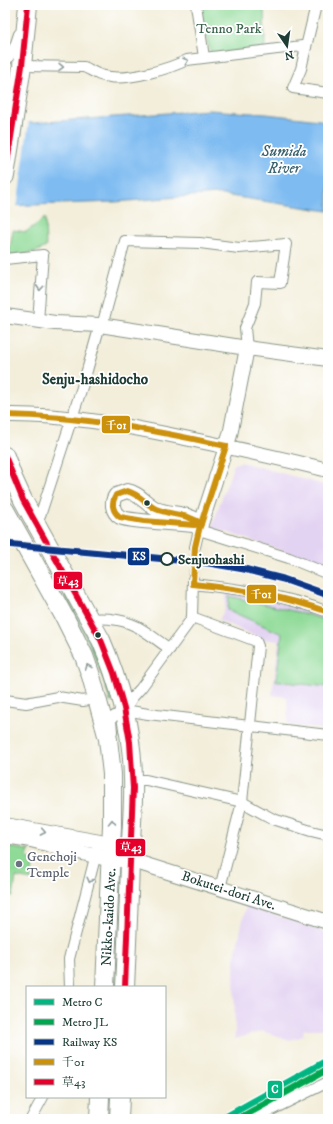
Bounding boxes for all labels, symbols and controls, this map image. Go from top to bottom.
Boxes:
park label: Tenno Park [196,20,262,38]
north arrow [267,26,307,66]
text: N [283,47,295,63]
one-way arrow [183,58,190,66]
one-way arrow [58,63,64,71]
water label: Sumida River [260,142,307,178]
one-way arrow [36,285,45,291]
district label: Senju-hashidocho [42,370,149,389]
line badge: 千01 [101,415,131,434]
text: 千01 [106,419,126,433]
unlabelled marker [142,498,152,508]
line badge: KS [127,547,150,566]
text: KS [132,550,146,564]
place label: Senjuohashi [178,551,245,569]
marker: Senjuohashi [160,552,174,566]
line badge: 草43 [53,571,83,590]
text: 草43 [57,575,79,589]
line badge: 千01 [246,584,277,604]
text: 千01 [251,588,271,602]
unlabelled marker [93,630,103,640]
one-way arrow [84,664,92,671]
one-way arrow [108,819,116,825]
one-way arrow [40,827,47,835]
line badge: 草43 [115,838,146,857]
text: 草43 [120,841,142,855]
place label: Genchoji Temple [27,848,77,882]
marker: Genchoji Temple [14,859,24,869]
street label: Bokutei-dori Ave. [179,867,278,915]
street label: Nikko-kaido Ave. [97,868,121,967]
one-way arrow [86,877,94,883]
legend [26,986,166,1098]
text: Metro C [62,995,102,1010]
text: Metro JL [62,1015,108,1030]
text: Railway KS [62,1035,117,1050]
text: 千01 [62,1055,85,1070]
text: 草43 [62,1075,85,1090]
line badge: C [267,1080,283,1099]
text: C [271,1083,279,1097]

